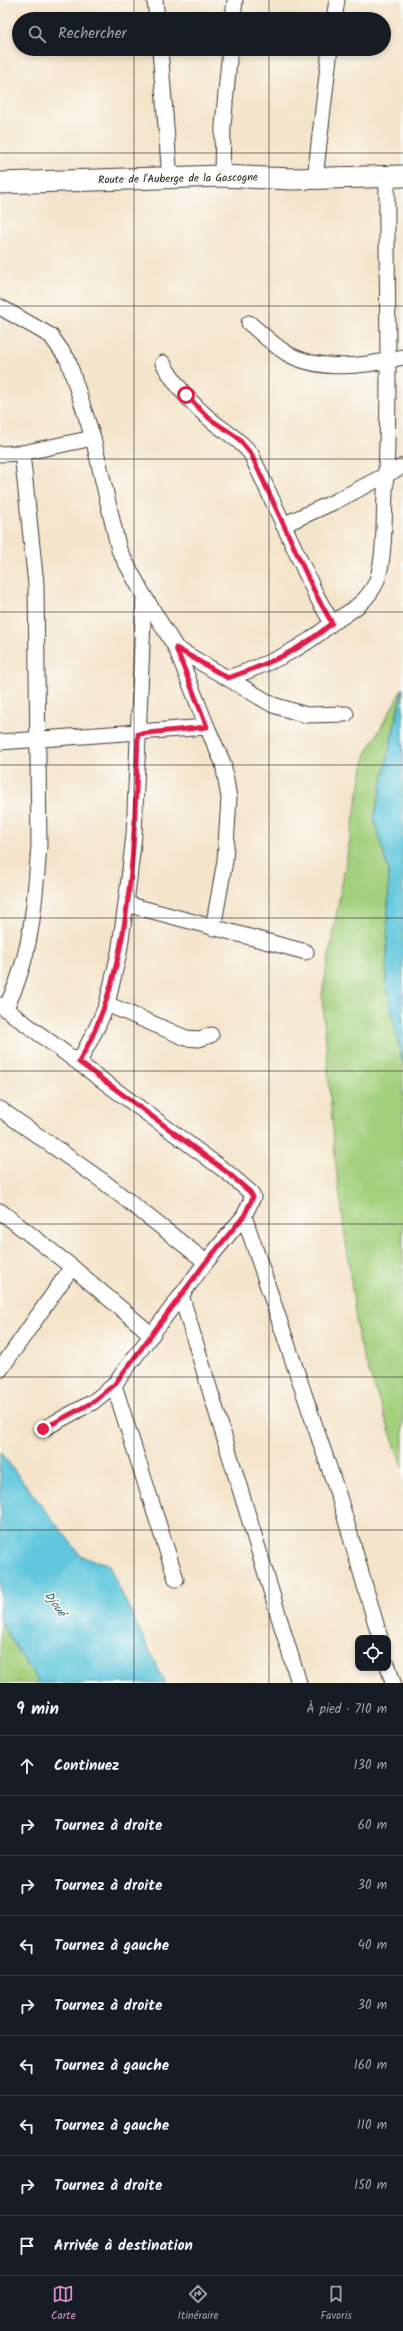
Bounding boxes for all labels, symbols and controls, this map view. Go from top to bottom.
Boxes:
search box [12,12,391,56]
text: Rechercher [58,22,126,46]
icon: search [26,23,48,45]
street label: Route de l'Auberge de la Gascogne [98,169,258,189]
route start [177,386,195,404]
route end [34,1420,52,1438]
water label: Djoué [39,1587,72,1623]
map controls [355,1635,391,1671]
button: locate [355,1635,391,1671]
text: 9 min [16,1696,59,1723]
text: À pied · 710 m [307,1699,387,1720]
text: Continuez [54,1754,119,1778]
icon: ahead [16,1755,38,1777]
text: 130 m [353,1755,387,1776]
text: Tournez à droite [54,1814,162,1838]
icon: right [16,1815,38,1837]
text: 60 m [358,1815,387,1836]
text: Tournez à droite [54,1874,162,1898]
icon: right [16,1875,38,1897]
text: 30 m [358,1875,387,1896]
text: Tournez à gauche [54,1934,169,1958]
icon: left [16,1935,38,1957]
text: 40 m [358,1935,387,1956]
text: Tournez à droite [54,1994,162,2018]
icon: right [16,1995,38,2017]
text: 30 m [358,1995,387,2016]
text: Tournez à gauche [54,2054,169,2078]
icon: left [16,2055,38,2077]
text: 160 m [354,2055,387,2076]
text: Tournez à gauche [54,2114,169,2138]
icon: left [16,2115,38,2137]
text: 110 m [357,2115,387,2136]
text: Tournez à droite [54,2174,162,2198]
icon: right [16,2175,38,2197]
text: 150 m [354,2175,387,2196]
text: Arrivée à destination [54,2234,193,2258]
icon: arrive [16,2235,38,2257]
tab: Carte [51,2283,76,2325]
tab: Itinéraire [178,2283,219,2325]
tab: Favoris [321,2283,352,2325]

